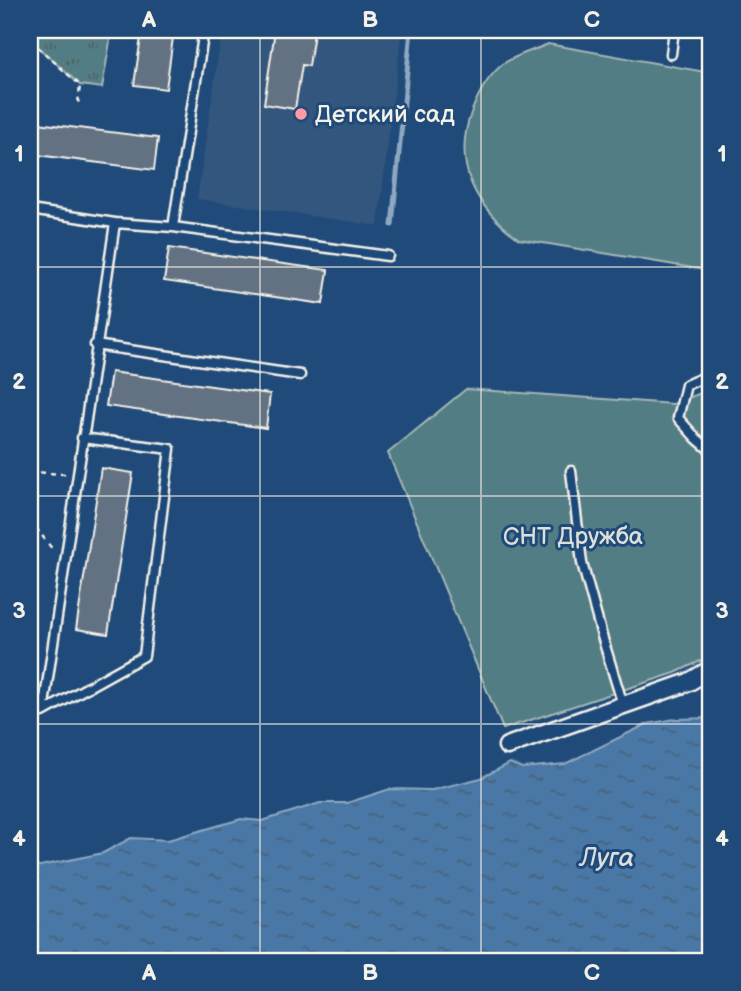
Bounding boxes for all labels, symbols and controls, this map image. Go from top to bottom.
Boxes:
text: A [141,6,157,34]
text: B [362,6,378,34]
text: C [584,6,600,34]
place label: Детский сад [315,100,455,129]
marker: Детский сад [293,106,309,122]
text: 1 [14,140,24,168]
text: 1 [717,140,727,168]
text: 2 [12,368,26,396]
text: 2 [715,368,729,396]
park label: СНТ Дружба [503,522,643,551]
text: 3 [12,597,26,625]
text: 3 [715,597,729,625]
text: 4 [12,825,26,853]
text: 4 [715,825,729,853]
water label: Луга [578,843,634,874]
text: A [141,959,157,987]
text: B [362,959,378,987]
text: C [584,959,600,987]

